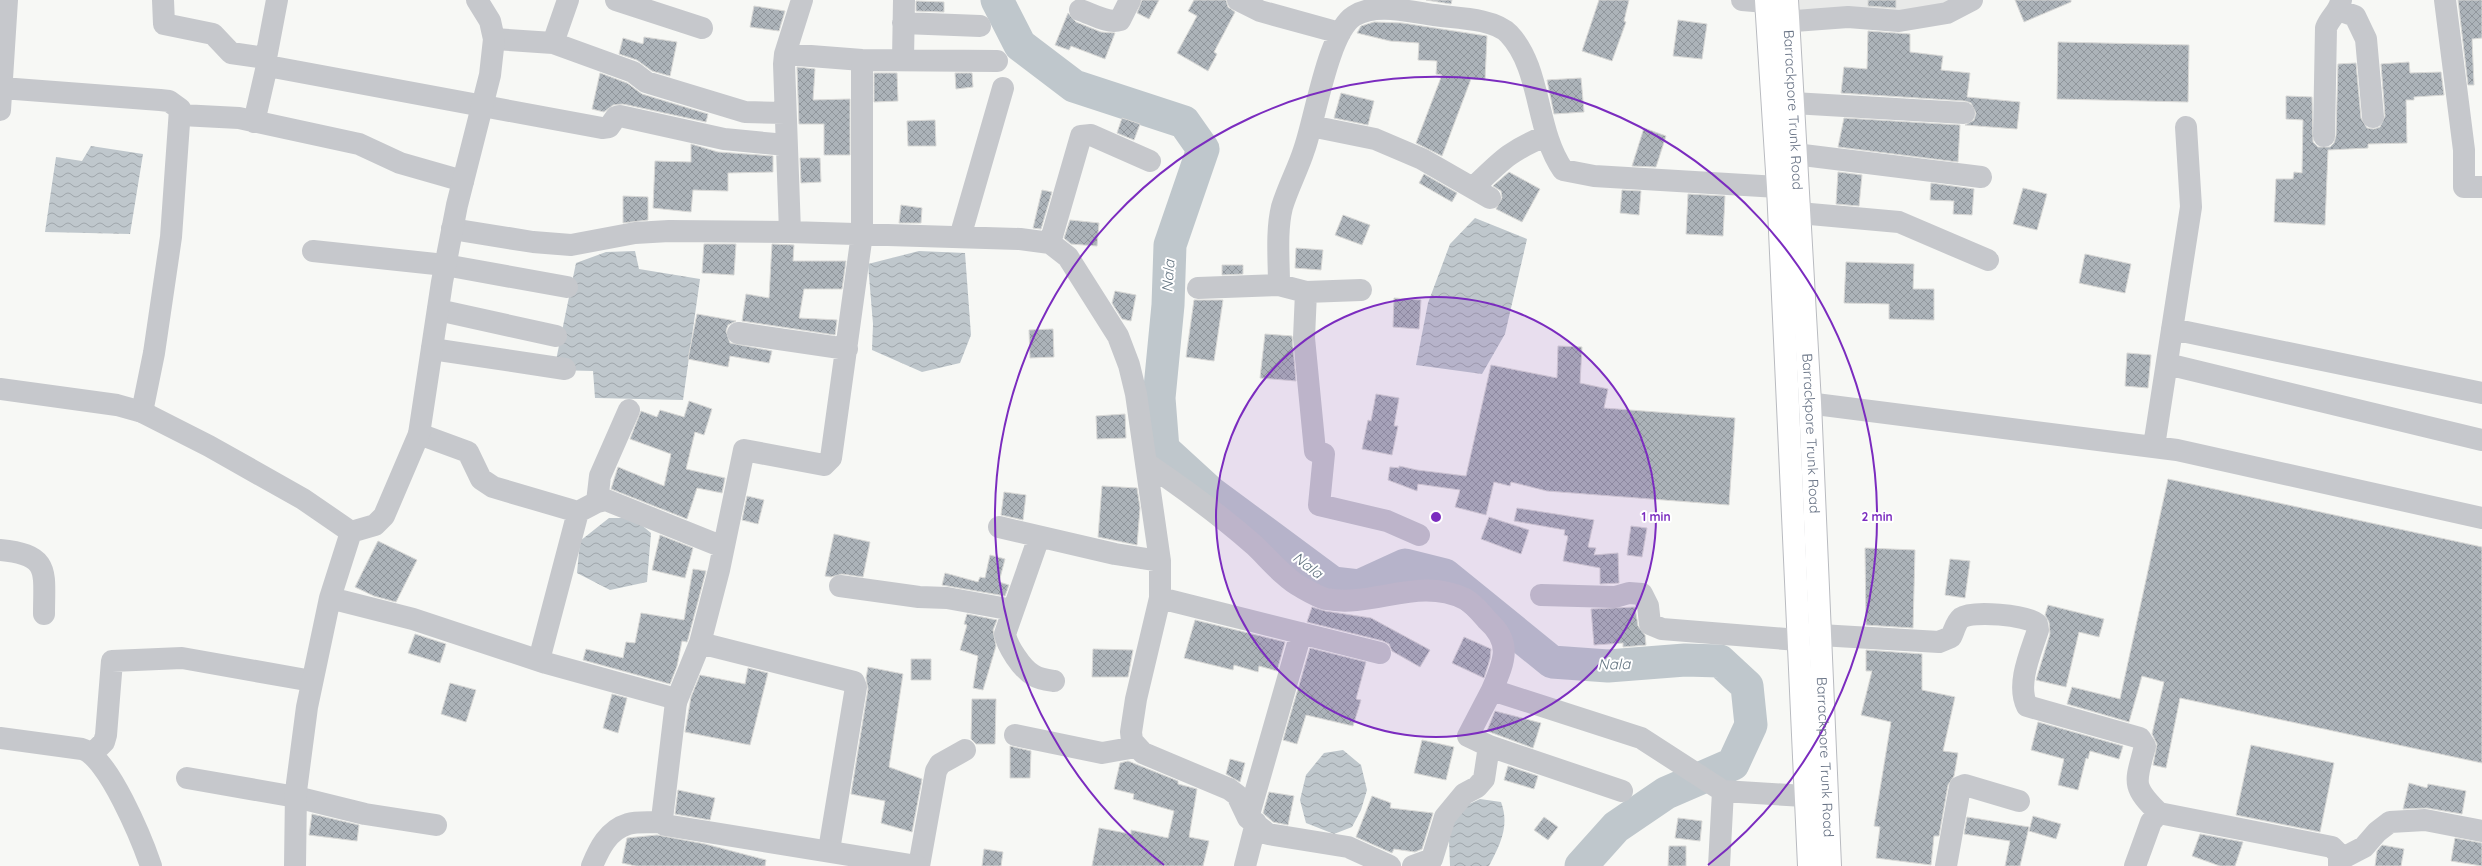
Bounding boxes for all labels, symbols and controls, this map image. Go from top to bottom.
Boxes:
street label: Barrackpore Trunk Road [1780,29,1807,190]
water label: Nala [1157,258,1179,293]
street label: Barrackpore Trunk Road [1798,353,1824,514]
text: 1 min [1641,509,1671,524]
text: 2 min [1861,509,1893,524]
centre of rings [1429,510,1443,524]
water label: Nala [1289,548,1327,583]
water label: Nala [1598,654,1631,674]
street label: Barrackpore Trunk Road [1813,676,1838,838]

